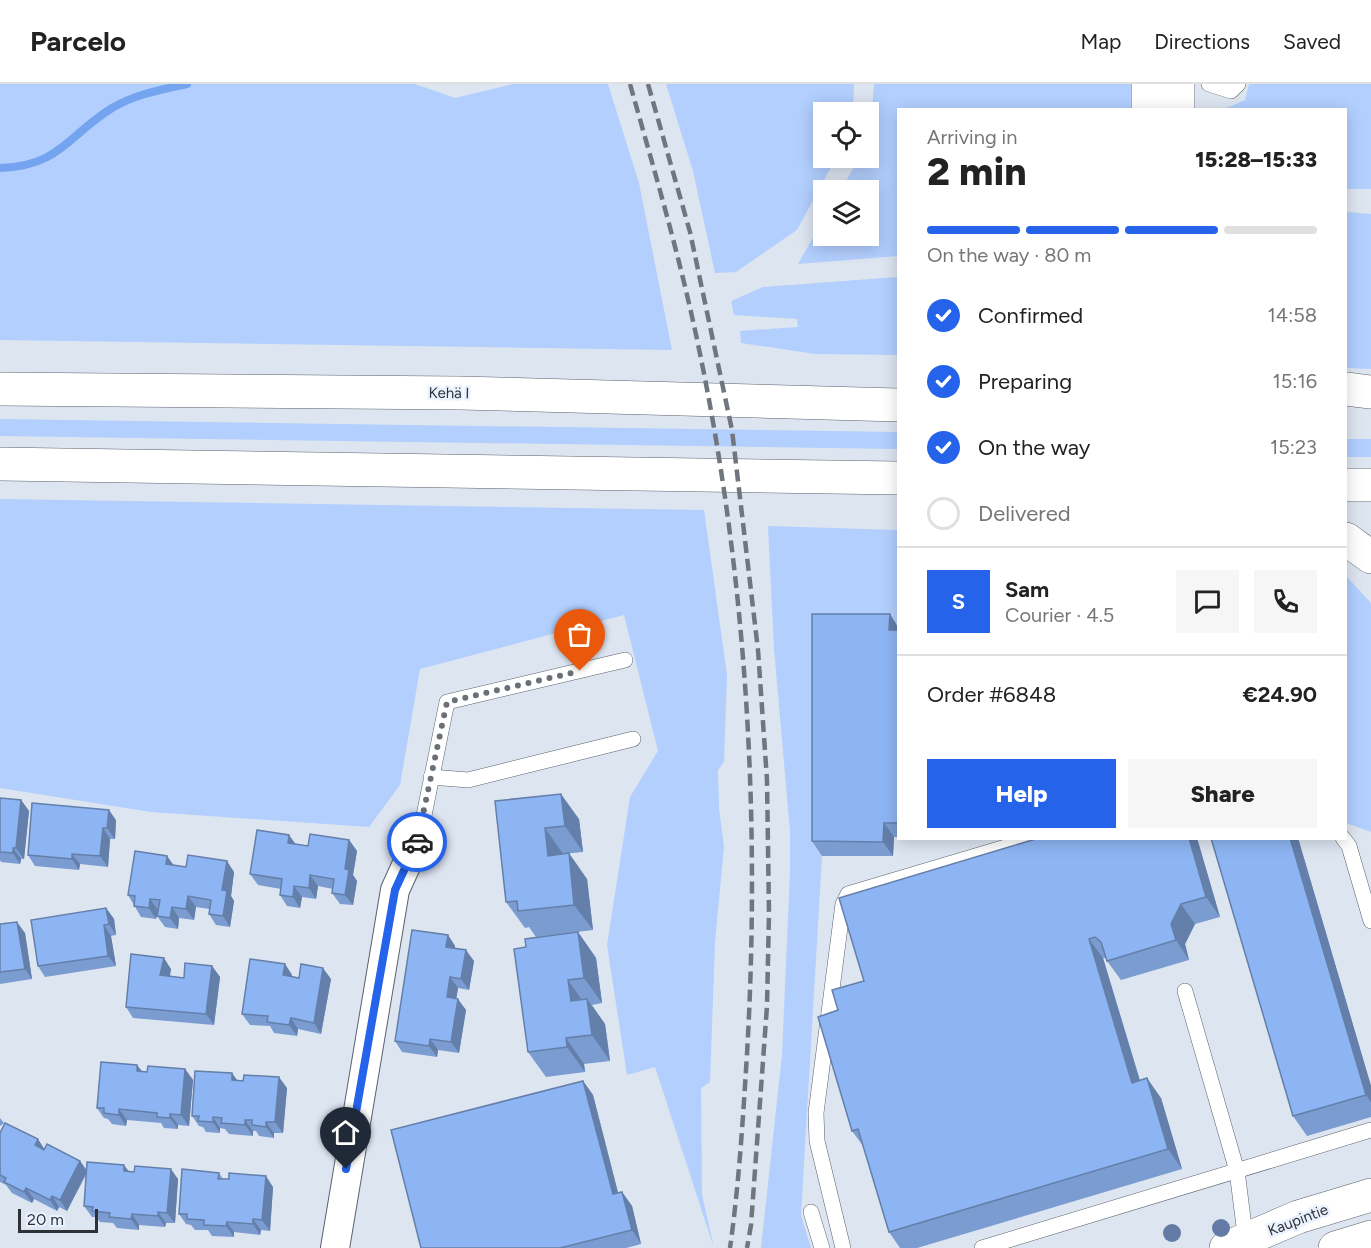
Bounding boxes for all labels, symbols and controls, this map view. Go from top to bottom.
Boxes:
text: Parcelo [30,24,126,58]
text: Map [1080,29,1121,54]
text: Directions [1154,29,1250,54]
text: Saved [1283,29,1341,54]
map controls [813,102,879,246]
button: locate [813,102,879,168]
text: Arriving in [927,125,1017,149]
text: 15:28–15:33 [1195,146,1317,173]
text: 2 min [927,148,1027,195]
button: layers [813,180,879,246]
text: On the way · 80 m [927,243,1091,267]
icon: check [927,299,960,332]
text: Confirmed [978,302,1083,329]
text: 14:58 [1267,303,1317,327]
icon: check [927,365,960,398]
text: Preparing [978,368,1072,395]
text: 15:16 [1273,369,1317,393]
street label: Kehä I [428,384,470,402]
icon: check [927,431,960,464]
text: On the way [978,434,1090,461]
text: 15:23 [1270,435,1317,459]
text: Delivered [978,500,1071,527]
button: chat [1176,570,1239,633]
button: phone [1254,570,1317,633]
text: Sam [1005,576,1049,603]
text: S [952,588,965,615]
text: Courier · 4.5 [1005,603,1114,627]
pin [554,609,605,671]
icon: bag [563,618,596,651]
text: Order #6848 [927,681,1056,708]
text: €24.90 [1243,681,1317,708]
button: Help [927,759,1116,828]
button: Share [1128,759,1317,828]
courier [387,812,447,872]
icon: car [401,826,434,859]
pin [320,1107,371,1169]
icon: home [329,1116,362,1149]
street label: Kaupintie [1265,1200,1331,1240]
scale bar [18,1206,98,1234]
text: 20 m [27,1210,64,1229]

